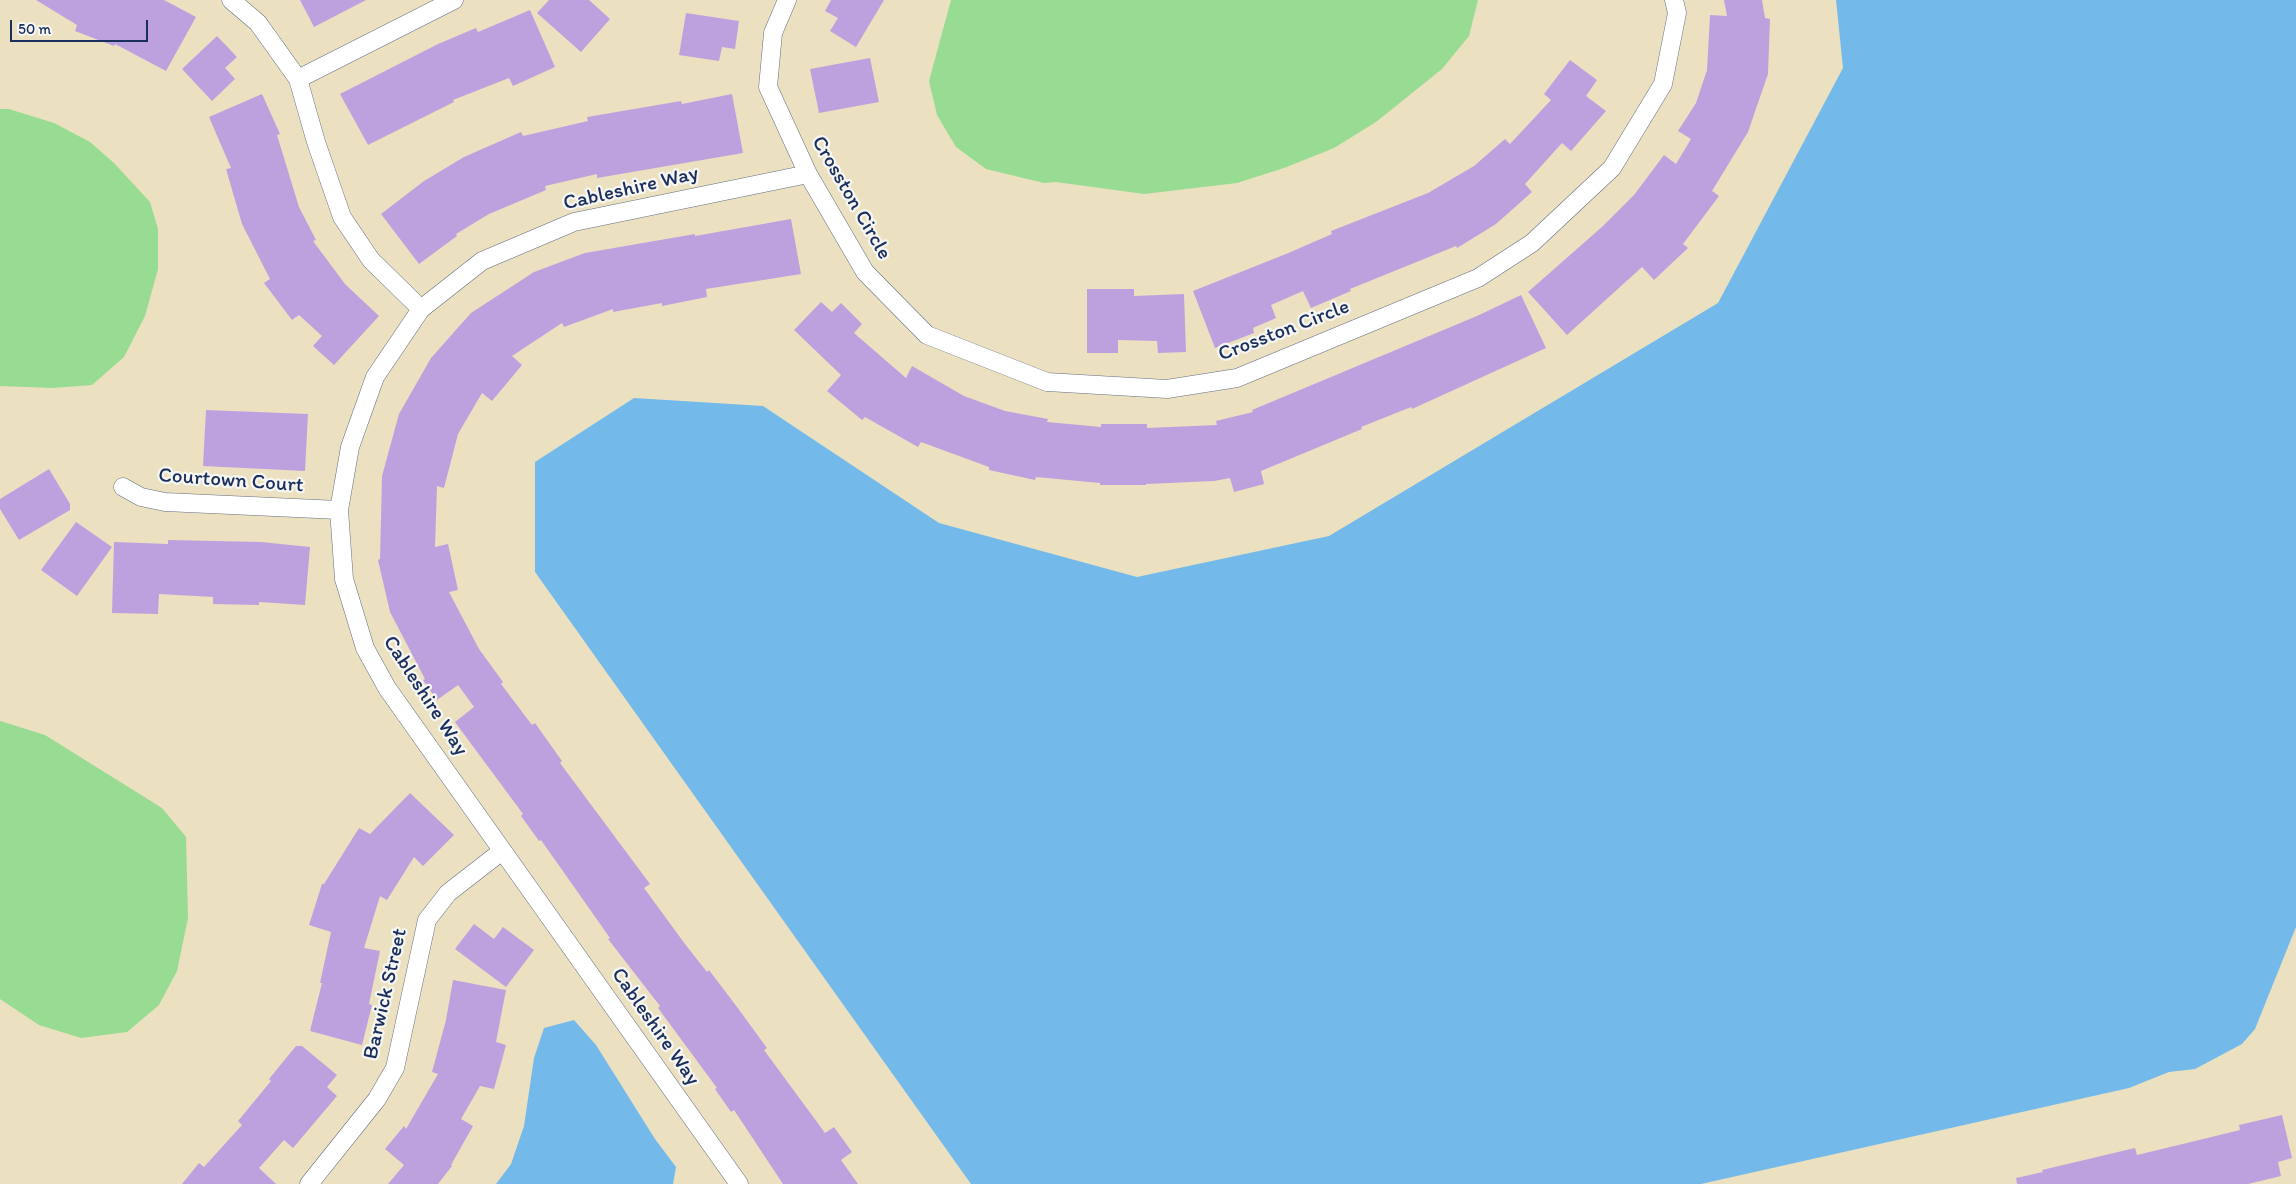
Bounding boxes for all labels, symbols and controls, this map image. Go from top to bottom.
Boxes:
scale bar [12,10,150,42]
text: 50 m [18,20,51,38]
street label: Crosston Circle [805,132,897,264]
street label: Cableshire Way [561,161,701,217]
street label: Crosston Circle [1215,294,1353,368]
street label: Courtown Court [158,463,304,499]
street label: Cableshire Way [377,631,473,761]
street label: Barwick Street [359,926,413,1062]
street label: Cableshire Way [605,963,705,1091]

